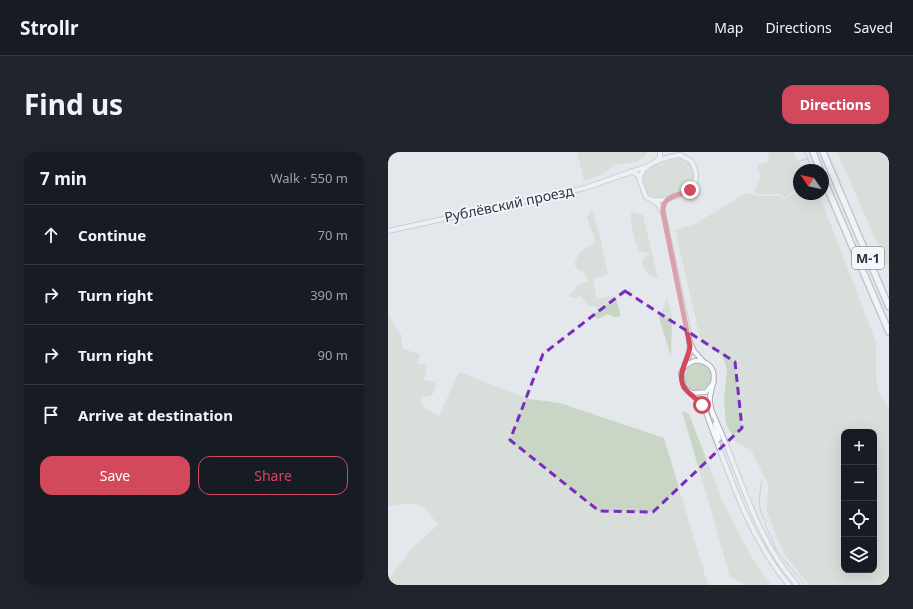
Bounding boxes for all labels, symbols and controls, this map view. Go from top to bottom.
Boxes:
text: Strollr [20,15,79,41]
text: Map [714,18,743,37]
text: Directions [765,18,832,37]
text: Saved [854,18,893,37]
text: Find us [24,85,123,123]
button: Directions [782,85,889,124]
north arrow [793,164,829,200]
text: 7 min [40,167,87,190]
text: Walk · 550 m [270,169,348,187]
street label: Рублёвский проезд [443,180,576,226]
route end [681,181,699,199]
icon: ahead [40,224,62,246]
text: Continue [78,225,146,245]
text: 70 m [318,226,348,244]
road number: М-1 [852,247,884,269]
icon: right [40,284,62,306]
text: Turn right [78,285,153,305]
text: 390 m [310,286,348,304]
icon: right [40,344,62,366]
text: Turn right [78,345,153,365]
text: 90 m [318,346,348,364]
route start [693,396,711,414]
icon: arrive [40,404,62,426]
text: Arrive at destination [78,405,233,425]
map controls [841,429,877,573]
button: + [841,429,877,465]
button: Save [40,456,190,495]
button: Share [198,456,348,495]
button: − [841,465,877,501]
button: locate [841,501,877,537]
button: layers [841,537,877,573]

